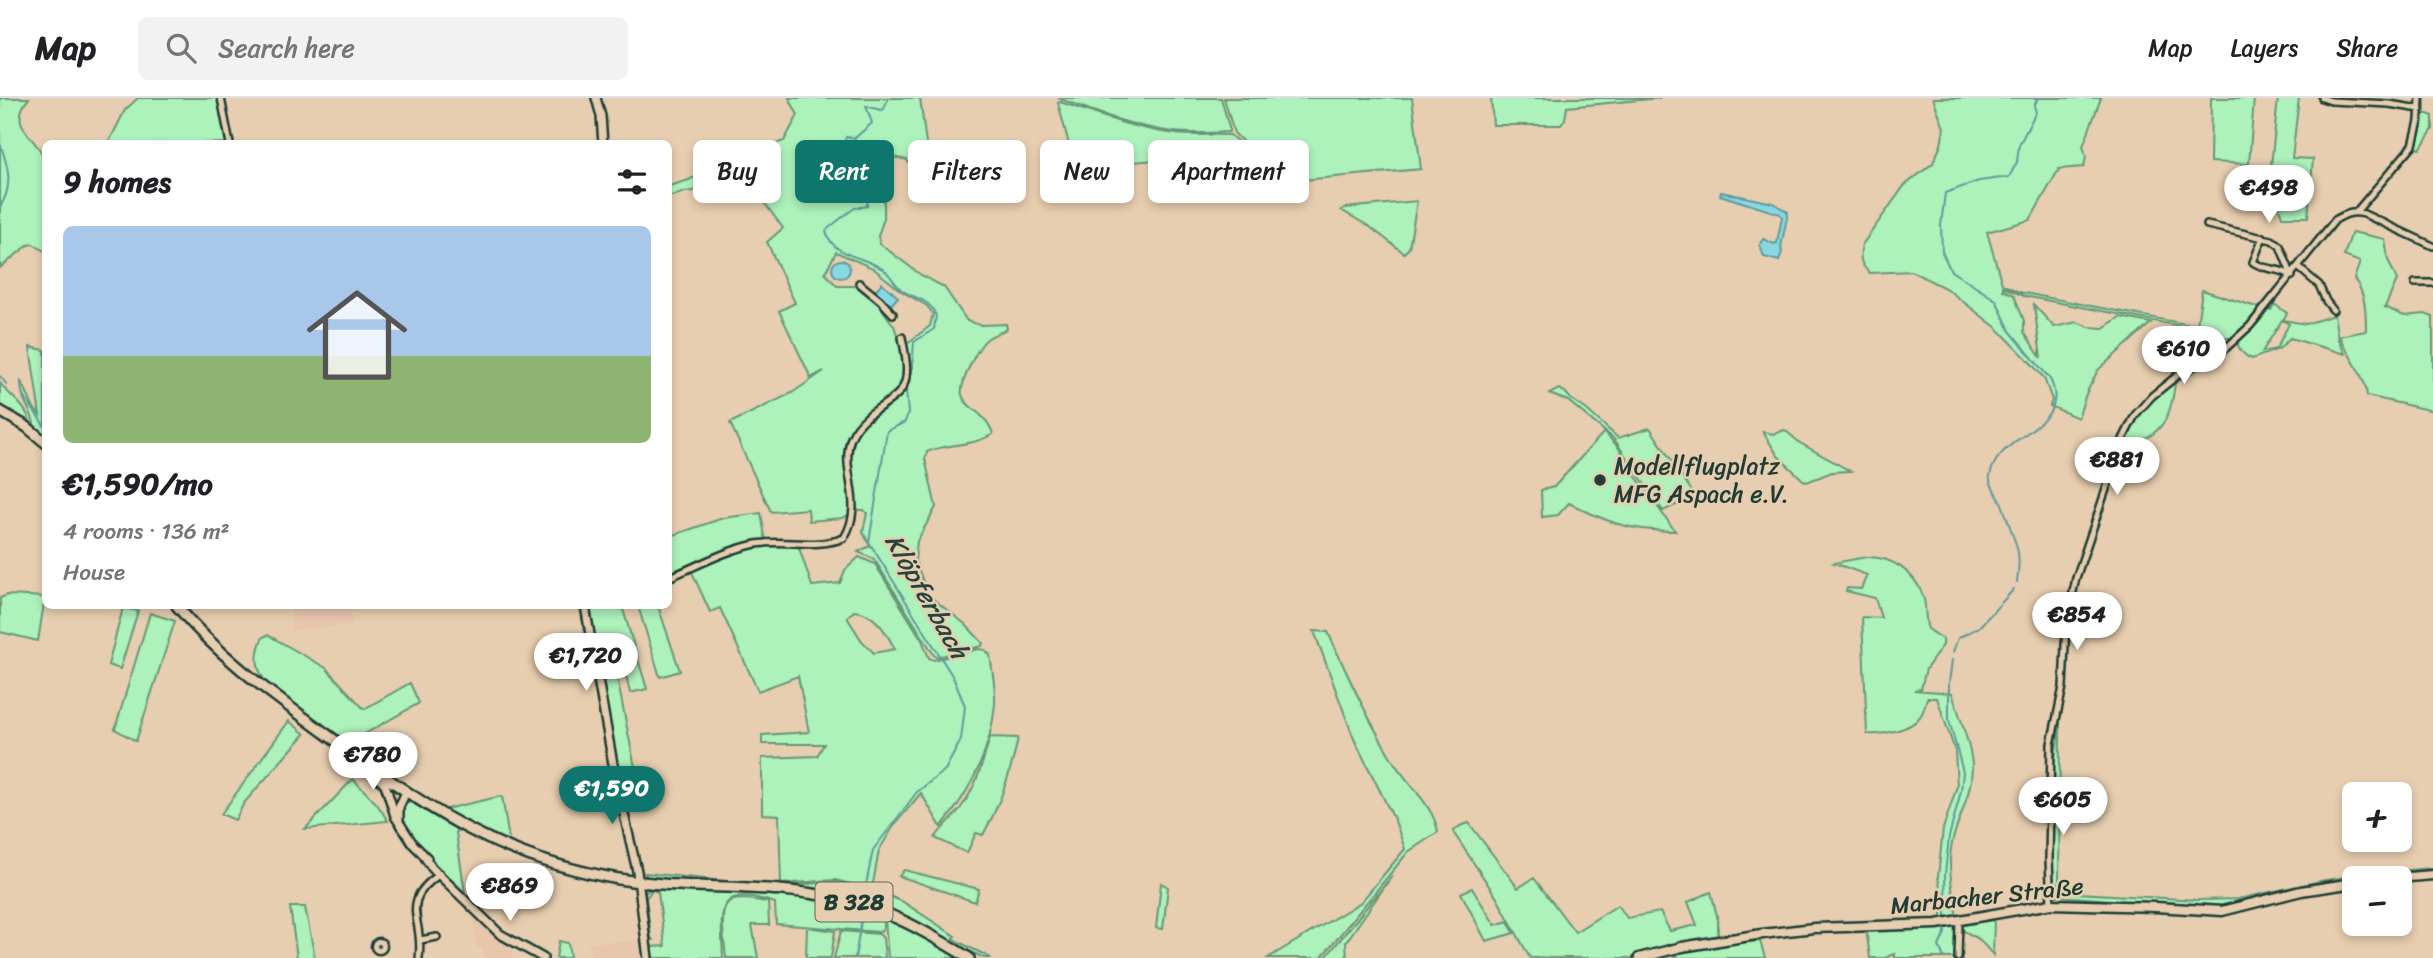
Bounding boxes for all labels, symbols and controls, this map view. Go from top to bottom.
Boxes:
search box [138,17,628,80]
text: Map [35,19,96,77]
text: Search here [218,25,355,71]
text: Map [2148,27,2193,69]
text: Layers [2231,27,2298,69]
text: Share [2336,27,2398,69]
icon: search [162,29,200,67]
chip: Buy [693,140,781,203]
chip: Rent [795,140,894,203]
chip: Filters [908,140,1026,203]
chip: New [1040,140,1134,203]
chip: Apartment [1148,140,1309,203]
text: 9 homes [63,155,171,209]
icon: filters [613,163,651,201]
pin: €498 [2228,166,2310,225]
text: €498 [2240,167,2298,208]
icon: home [294,272,420,398]
pin: €610 [2143,327,2225,386]
text: €610 [2158,328,2210,369]
pin: €881 [2076,438,2158,497]
text: €881 [2091,439,2143,480]
place label: Modellflugplatz MFG Aspach e.V. [1614,445,1789,515]
text: €1,590/mo [63,457,213,511]
marker: Modellflugplatz MFG Aspach e.V. [1592,472,1608,488]
text: 4 rooms · 136 m² [63,511,230,552]
water label: Klöpferbach [872,524,983,670]
text: House [63,552,125,593]
pin: €854 [2036,592,2118,652]
text: €854 [2048,594,2106,635]
pin: €1,720 [529,634,643,693]
text: €1,720 [550,635,622,676]
pin: €780 [332,732,414,792]
text: €780 [345,734,401,775]
pin: €1,590 [555,766,669,826]
text: €1,590 [575,768,649,809]
pin: €605 [2022,778,2104,837]
text: €605 [2035,779,2091,820]
map controls [2342,782,2412,936]
button: + [2342,782,2412,852]
pin: €869 [469,864,551,923]
text: €869 [482,865,538,906]
street label: Marbacher Straße [1888,865,2086,927]
button: − [2342,866,2412,936]
road number: B 328 [816,882,892,922]

